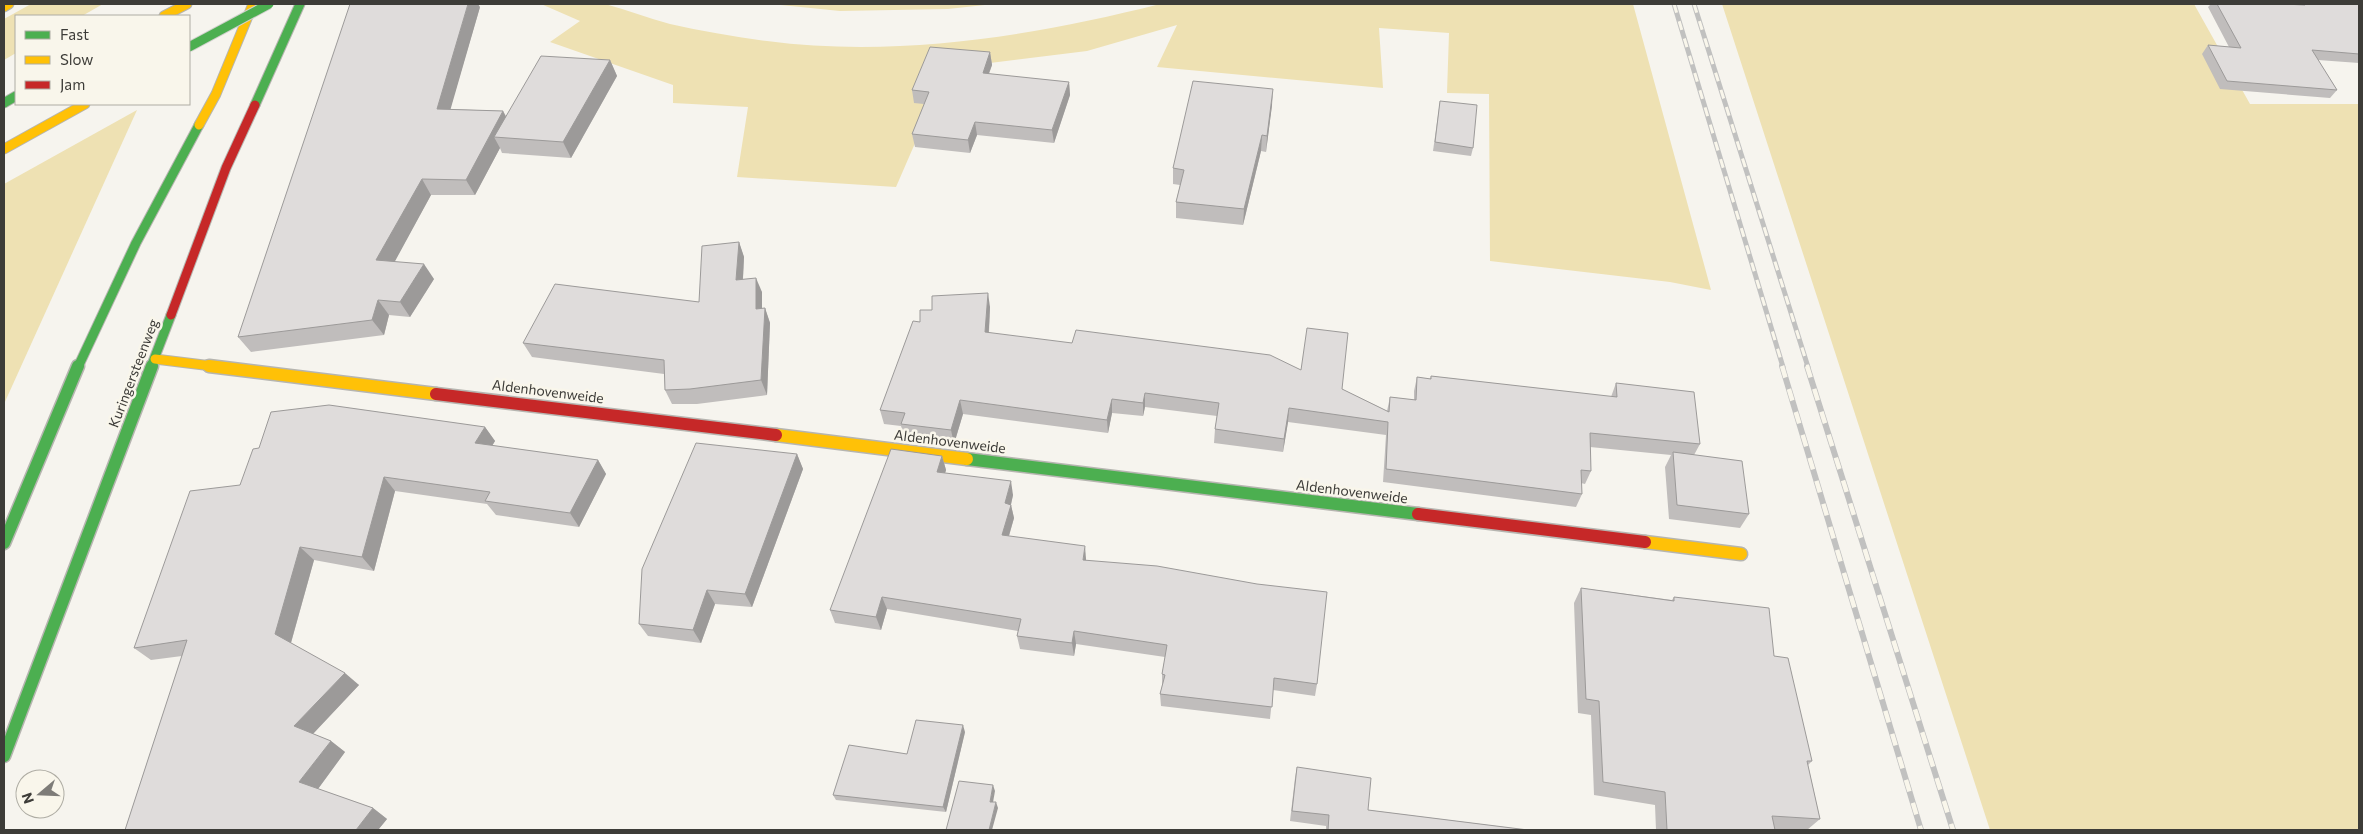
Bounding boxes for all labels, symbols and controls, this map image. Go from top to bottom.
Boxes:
legend [15,15,190,105]
text: Fast [60,25,89,43]
text: Slow [60,50,93,68]
text: Jam [60,75,85,93]
street label: Kuringersteenweg [104,316,162,430]
street label: Aldenhovenweide [491,376,605,406]
street label: Aldenhovenweide [893,426,1007,456]
street label: Aldenhovenweide [1295,476,1409,506]
north arrow [15,769,65,819]
text: N [17,791,37,806]

